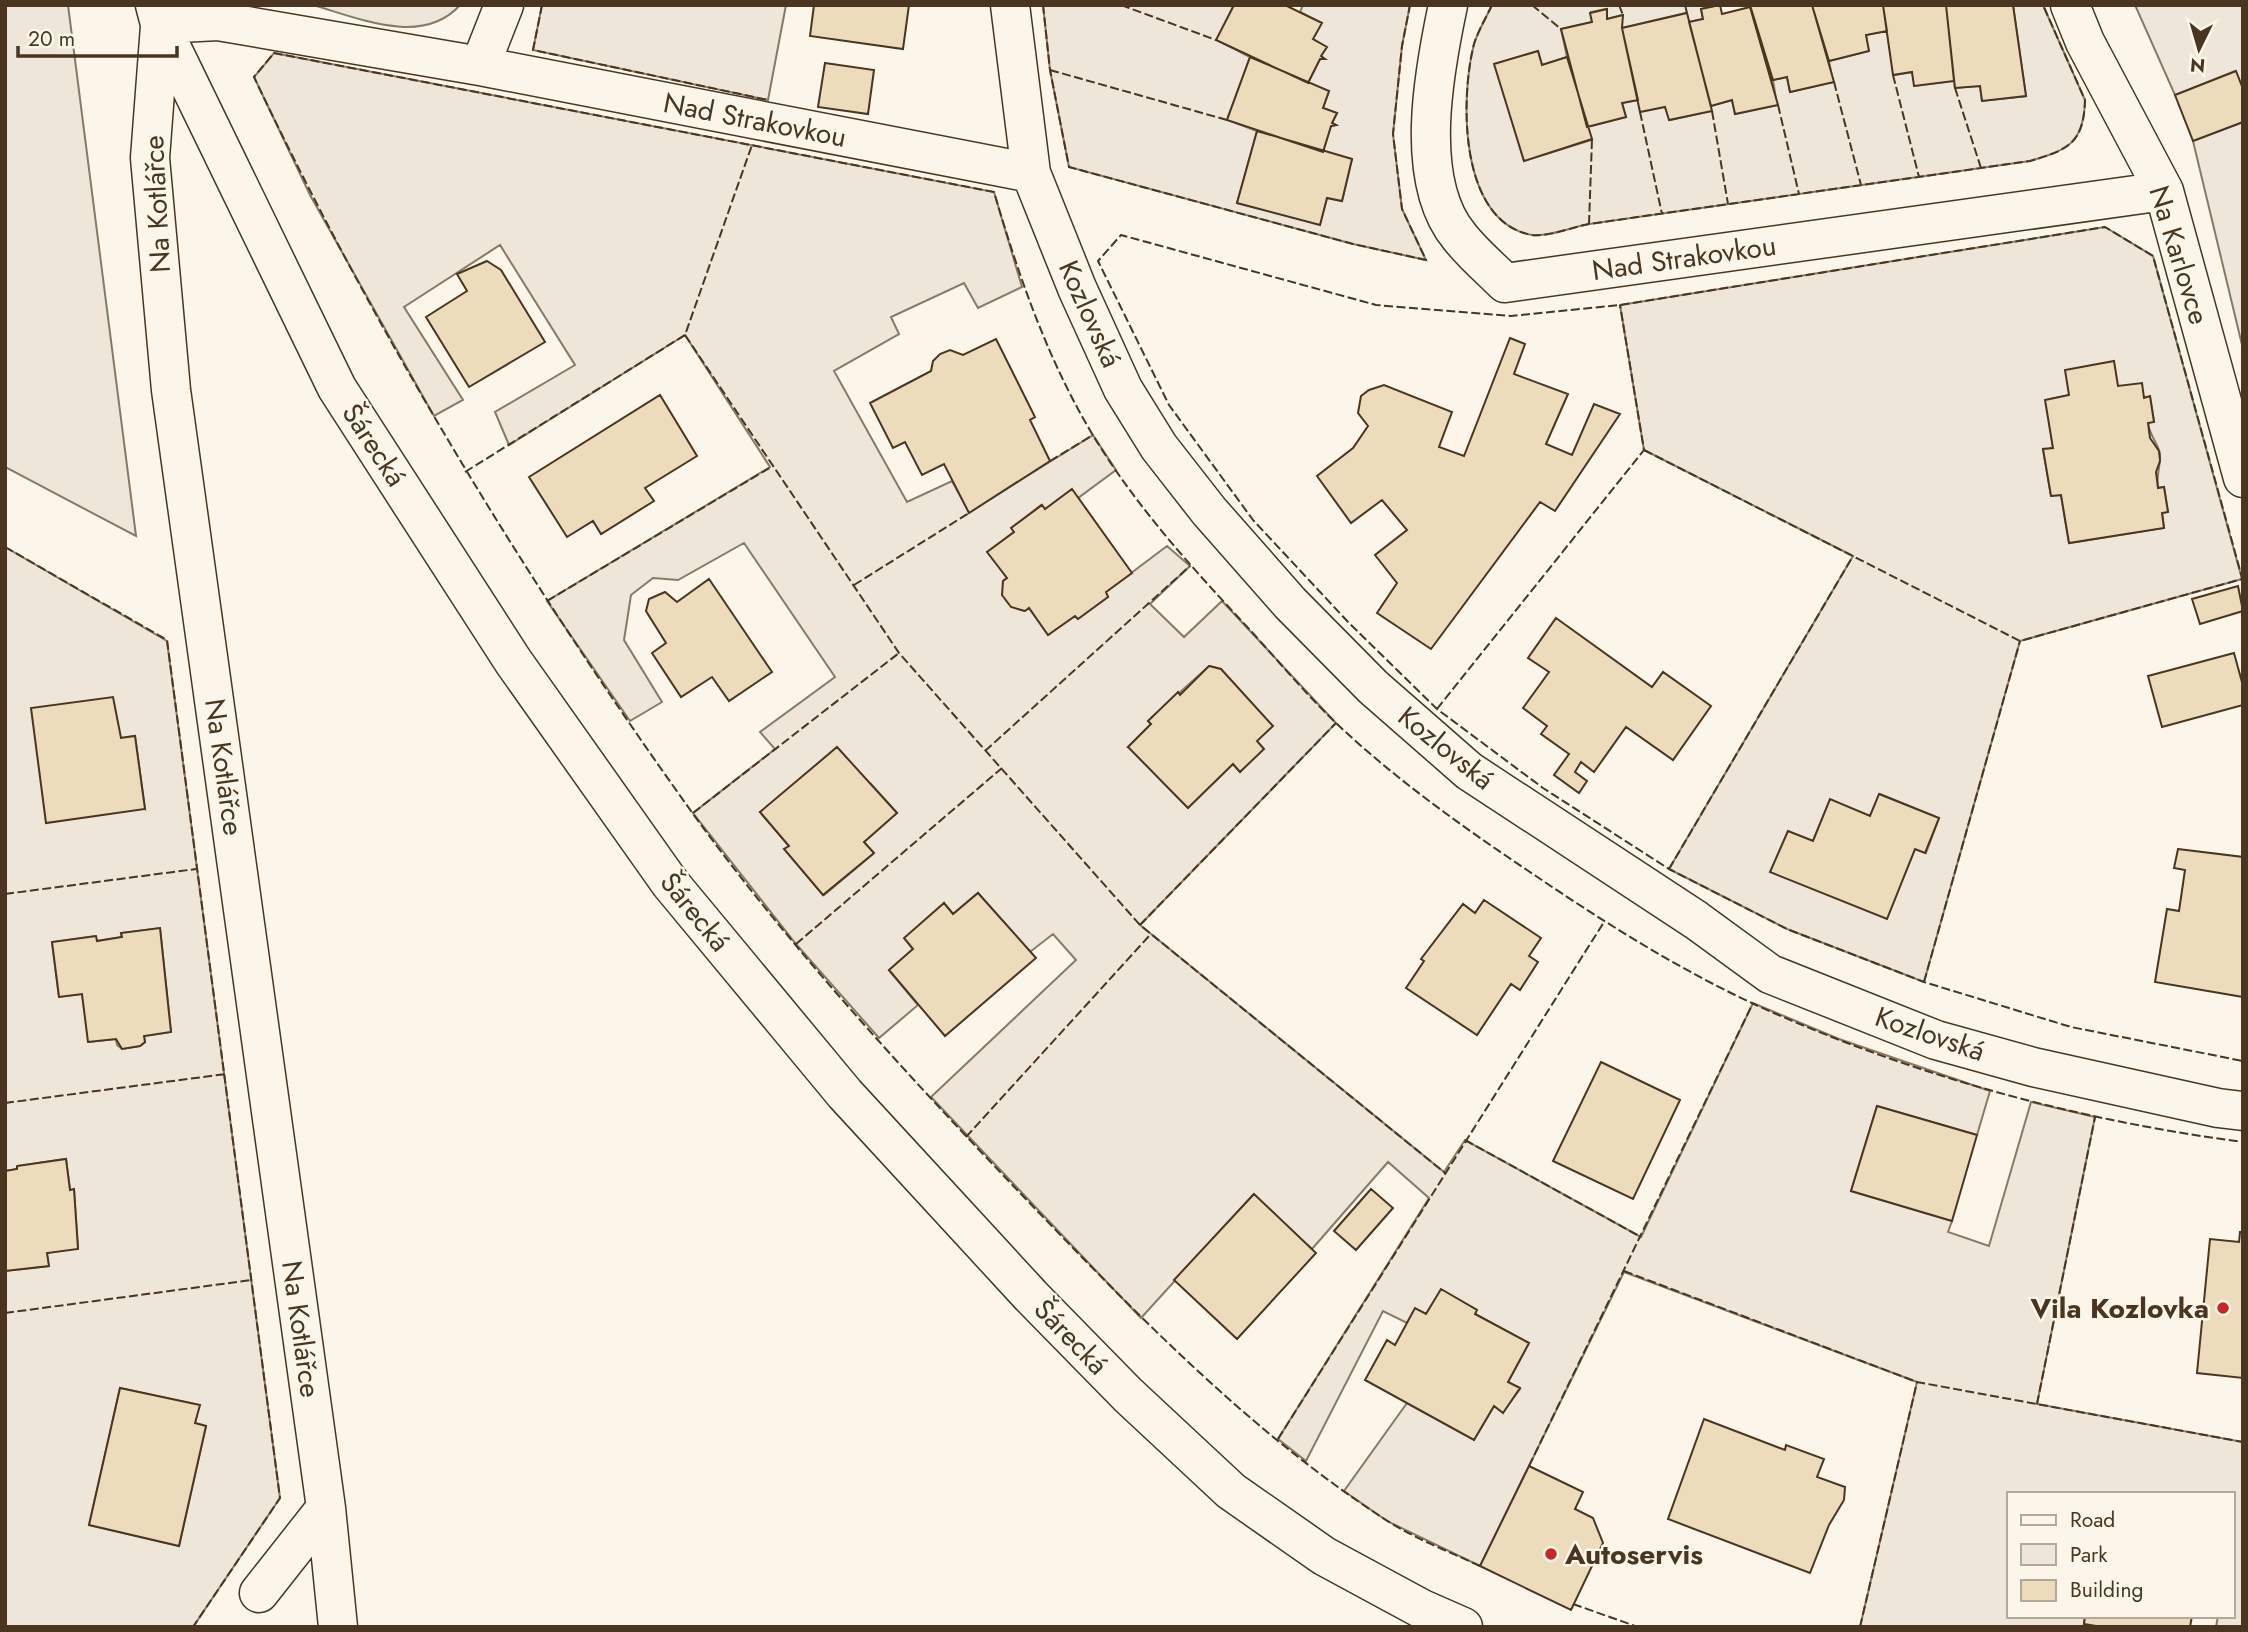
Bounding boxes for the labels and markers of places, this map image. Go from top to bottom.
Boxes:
place label: Vila Kozlovka [2030,1288,2209,1329]
marker: Vila Kozlovka [2215,1300,2231,1316]
place label: Autoservis [1564,1534,1703,1575]
marker: Autoservis [1543,1546,1559,1562]

